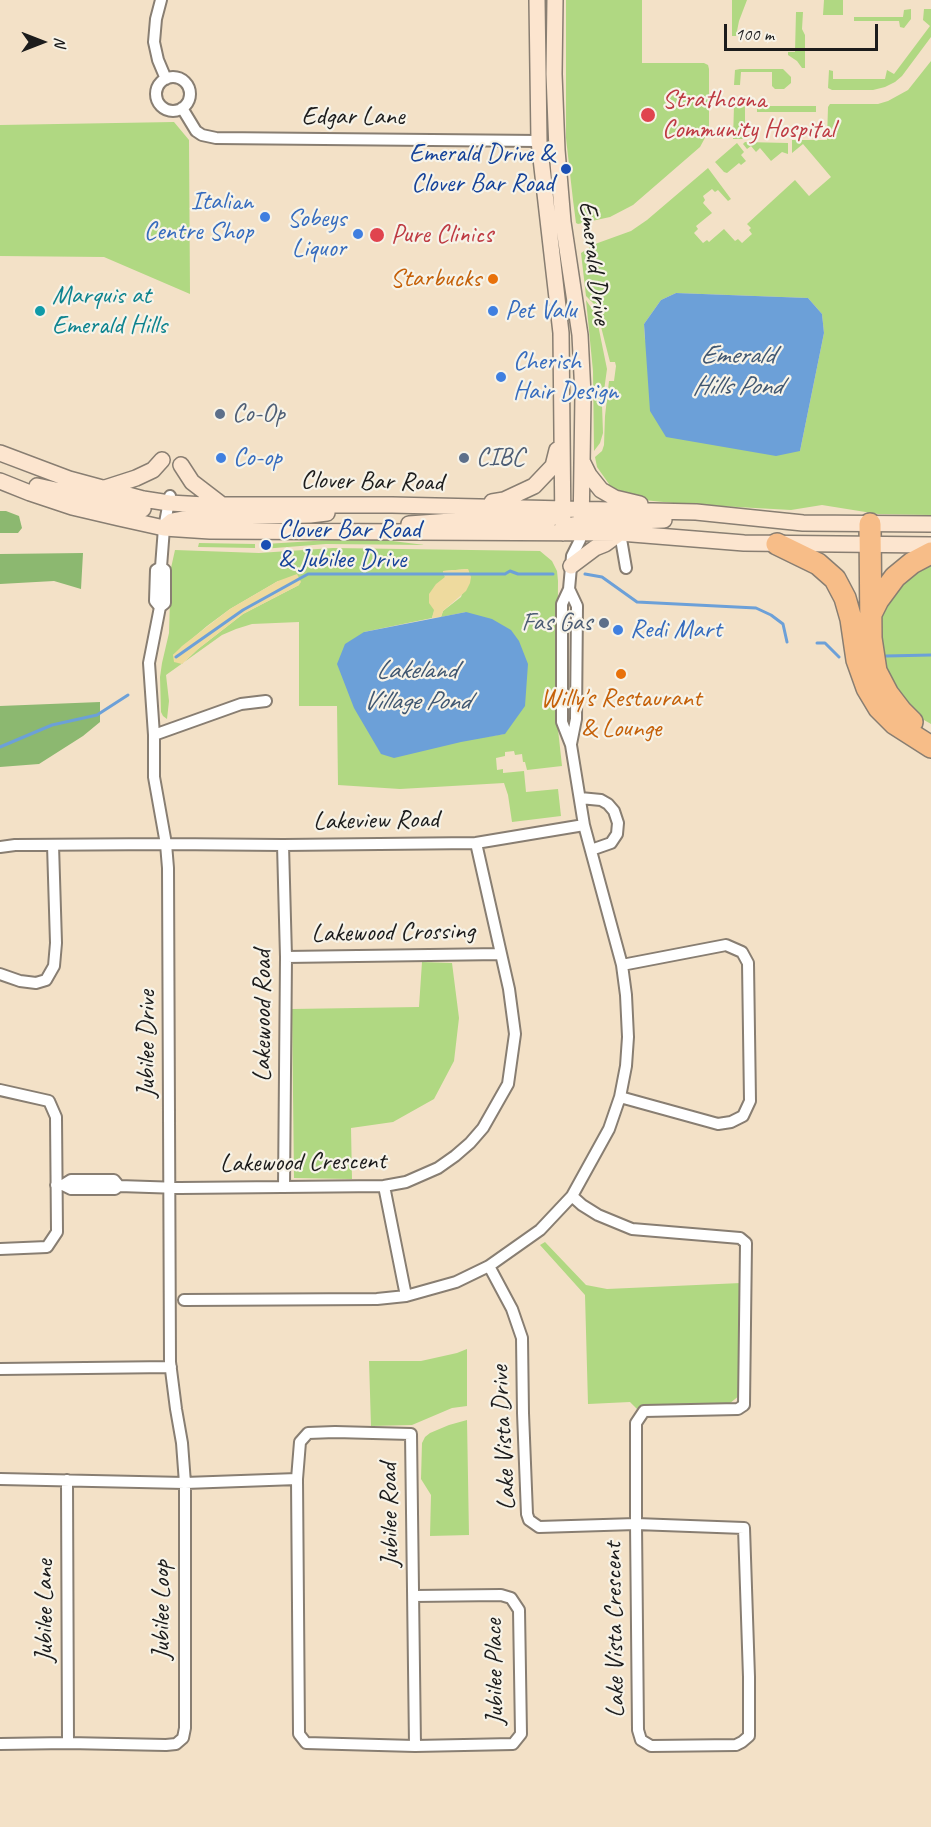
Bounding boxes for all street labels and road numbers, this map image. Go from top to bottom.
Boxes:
street label: Edgar Lane [302,101,404,133]
street label: Emerald Drive [571,199,617,327]
street label: Clover Bar Road [300,465,444,499]
street label: Lakeview Road [313,804,439,838]
street label: Lakewood Crossing [311,916,475,950]
street label: Lakewood Road [247,950,279,1082]
street label: Jubilee Drive [131,990,163,1098]
street label: Lakewood Crescent [220,1146,386,1180]
street label: Lake Vista Drive [485,1365,523,1511]
street label: Jubilee Road [373,1463,407,1567]
street label: Lake Vista Crescent [598,1542,632,1718]
street label: Jubilee Lane [29,1559,61,1663]
street label: Jubilee Loop [146,1560,178,1660]
street label: Jubilee Place [478,1619,512,1725]

